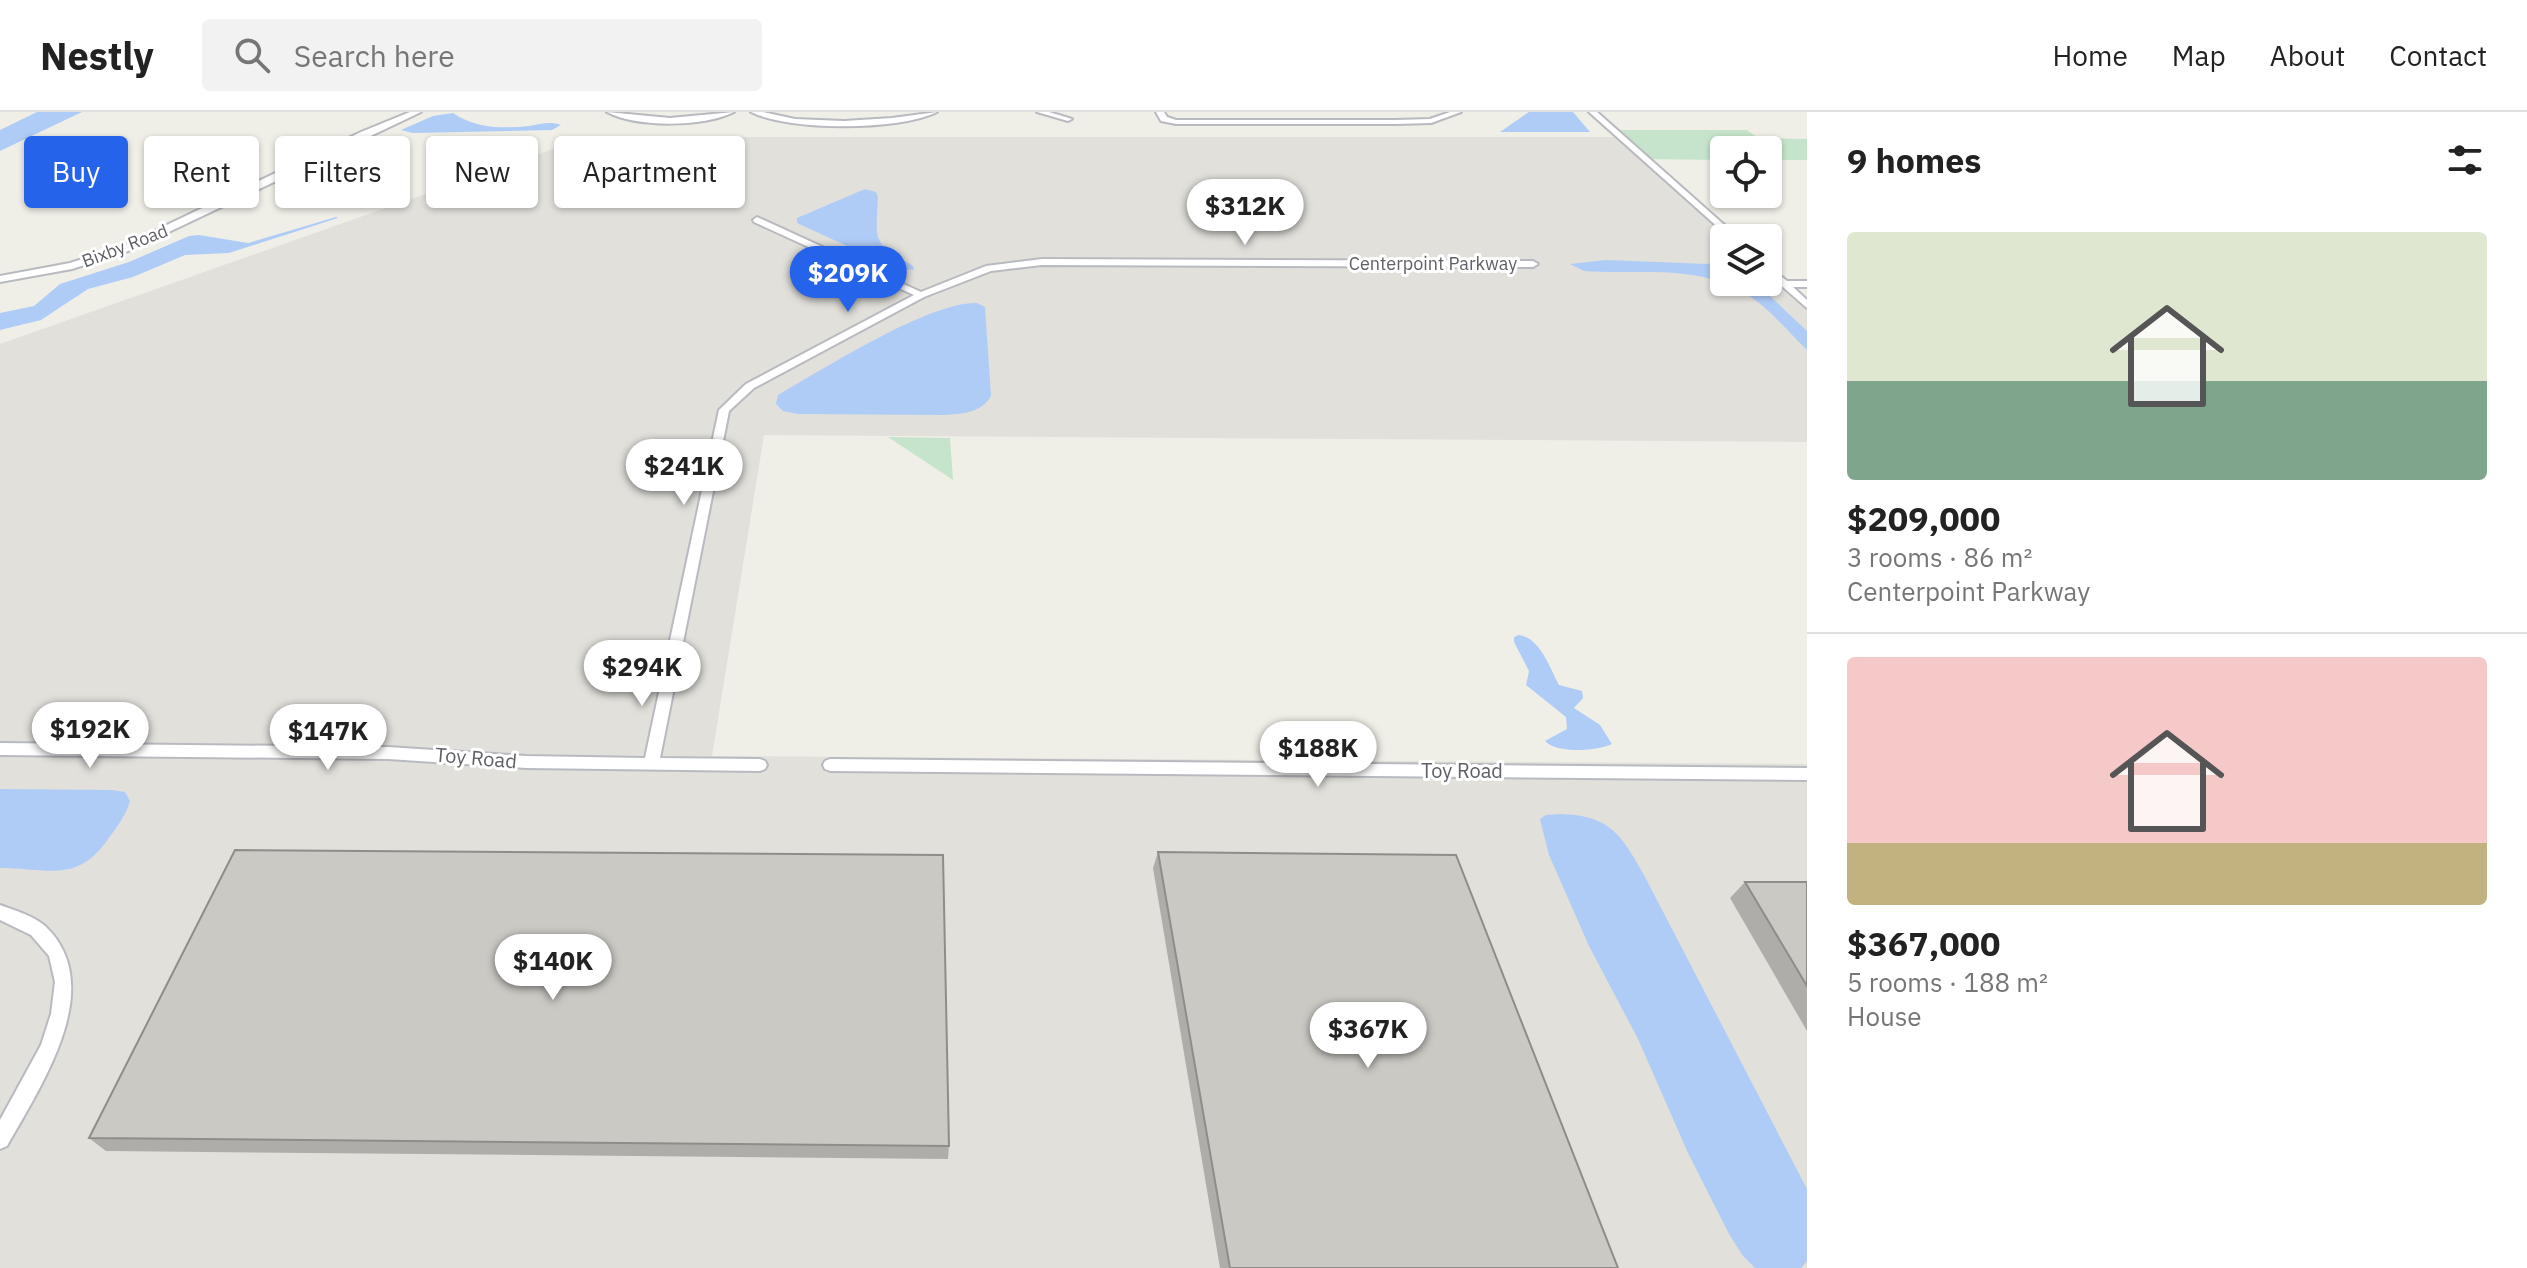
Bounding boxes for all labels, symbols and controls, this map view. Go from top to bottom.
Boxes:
search box [202,19,762,91]
text: Nestly [40,31,154,80]
icon: search [230,33,274,77]
text: Search here [294,36,455,75]
text: Home [2052,37,2128,74]
text: Map [2172,37,2226,74]
text: About [2270,37,2345,74]
text: Contact [2389,37,2487,74]
chip: Buy [24,136,128,208]
chip: Rent [144,136,259,208]
chip: Filters [275,136,410,208]
chip: New [426,136,538,208]
chip: Apartment [554,136,745,208]
map controls [1710,136,1782,296]
button: locate [1710,136,1782,208]
text: 9 homes [1847,138,1982,182]
icon: filters [2443,138,2487,182]
pin: $312K [1189,179,1301,247]
text: $312K [1205,188,1285,222]
street label: Bixby Road [79,219,171,272]
button: layers [1710,224,1782,296]
pin: $209K [792,246,904,314]
street label: Centerpoint Parkway [1349,252,1517,275]
text: $209K [808,255,888,289]
icon: home [2095,284,2239,428]
pin: $241K [628,439,740,507]
text: $241K [644,448,724,482]
text: $209,000 [1847,496,2000,540]
text: 3 rooms · 86 m² [1847,540,2032,574]
text: Centerpoint Parkway [1847,574,2090,608]
pin: $294K [586,640,698,708]
text: $294K [602,649,682,683]
pin: $192K [34,702,146,770]
pin: $147K [272,704,384,772]
icon: home [2095,709,2239,853]
text: $192K [50,711,130,745]
text: $147K [288,713,368,747]
pin: $188K [1262,721,1374,789]
text: $188K [1278,730,1358,764]
street label: Toy Road [434,740,518,775]
street label: Toy Road [1421,757,1503,784]
text: $367,000 [1847,921,2000,965]
pin: $140K [497,934,609,1002]
text: $140K [513,943,593,977]
text: 5 rooms · 188 m² [1847,965,2048,999]
text: House [1847,999,1922,1033]
pin: $367K [1312,1002,1424,1070]
text: $367K [1328,1011,1408,1045]

